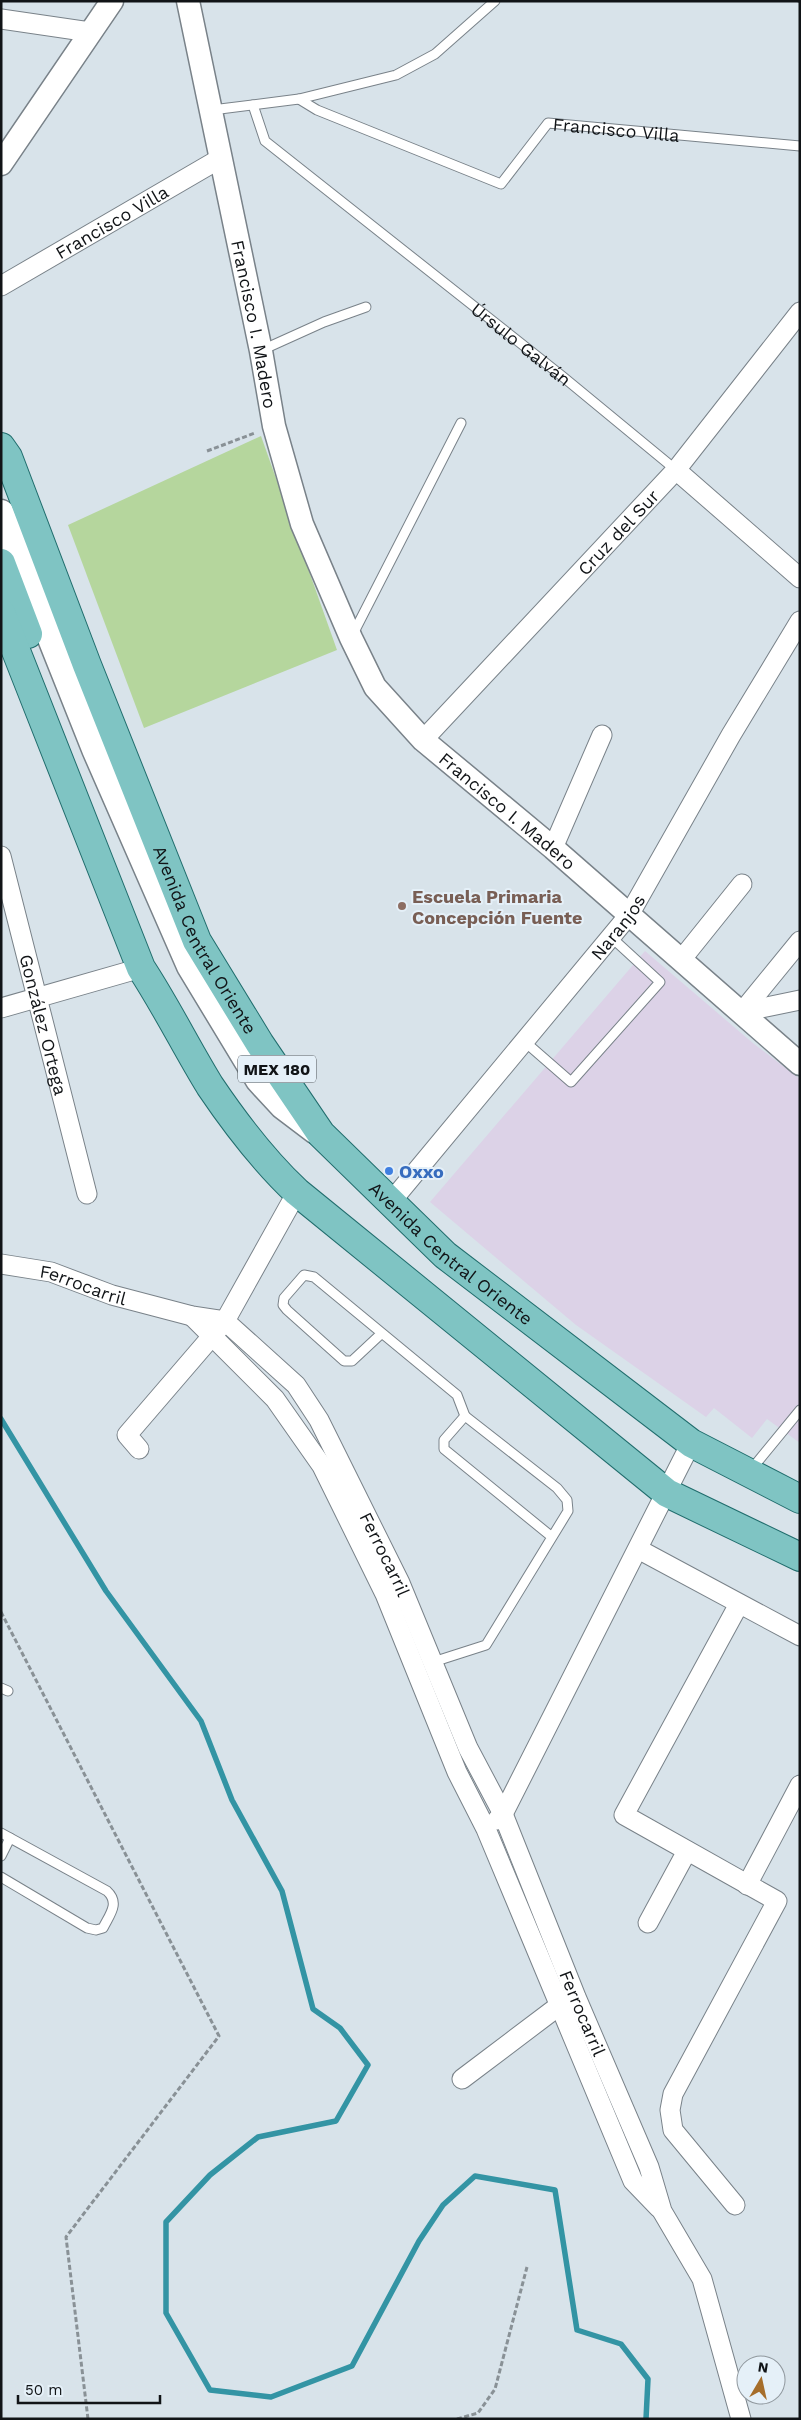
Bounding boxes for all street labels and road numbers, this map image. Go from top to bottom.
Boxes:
street label: Francisco Villa [552,113,681,145]
street label: Francisco Villa [51,181,172,263]
street label: Francisco I. Madero [228,238,281,410]
street label: Úrsulo Galván [467,298,576,390]
street label: Cruz del Sur [573,485,663,579]
street label: Francisco I. Madero [435,748,580,874]
street label: Avenida Central Oriente [149,842,262,1037]
street label: Naranjos [586,891,649,964]
street label: González Ortega [16,952,72,1097]
road number: MEX 180 [238,1056,316,1082]
street label: Avenida Central Oriente [365,1177,537,1329]
street label: Ferrocarril [38,1260,129,1309]
street label: Ferrocarril [356,1509,415,1600]
street label: Ferrocarril [556,1967,611,2059]

